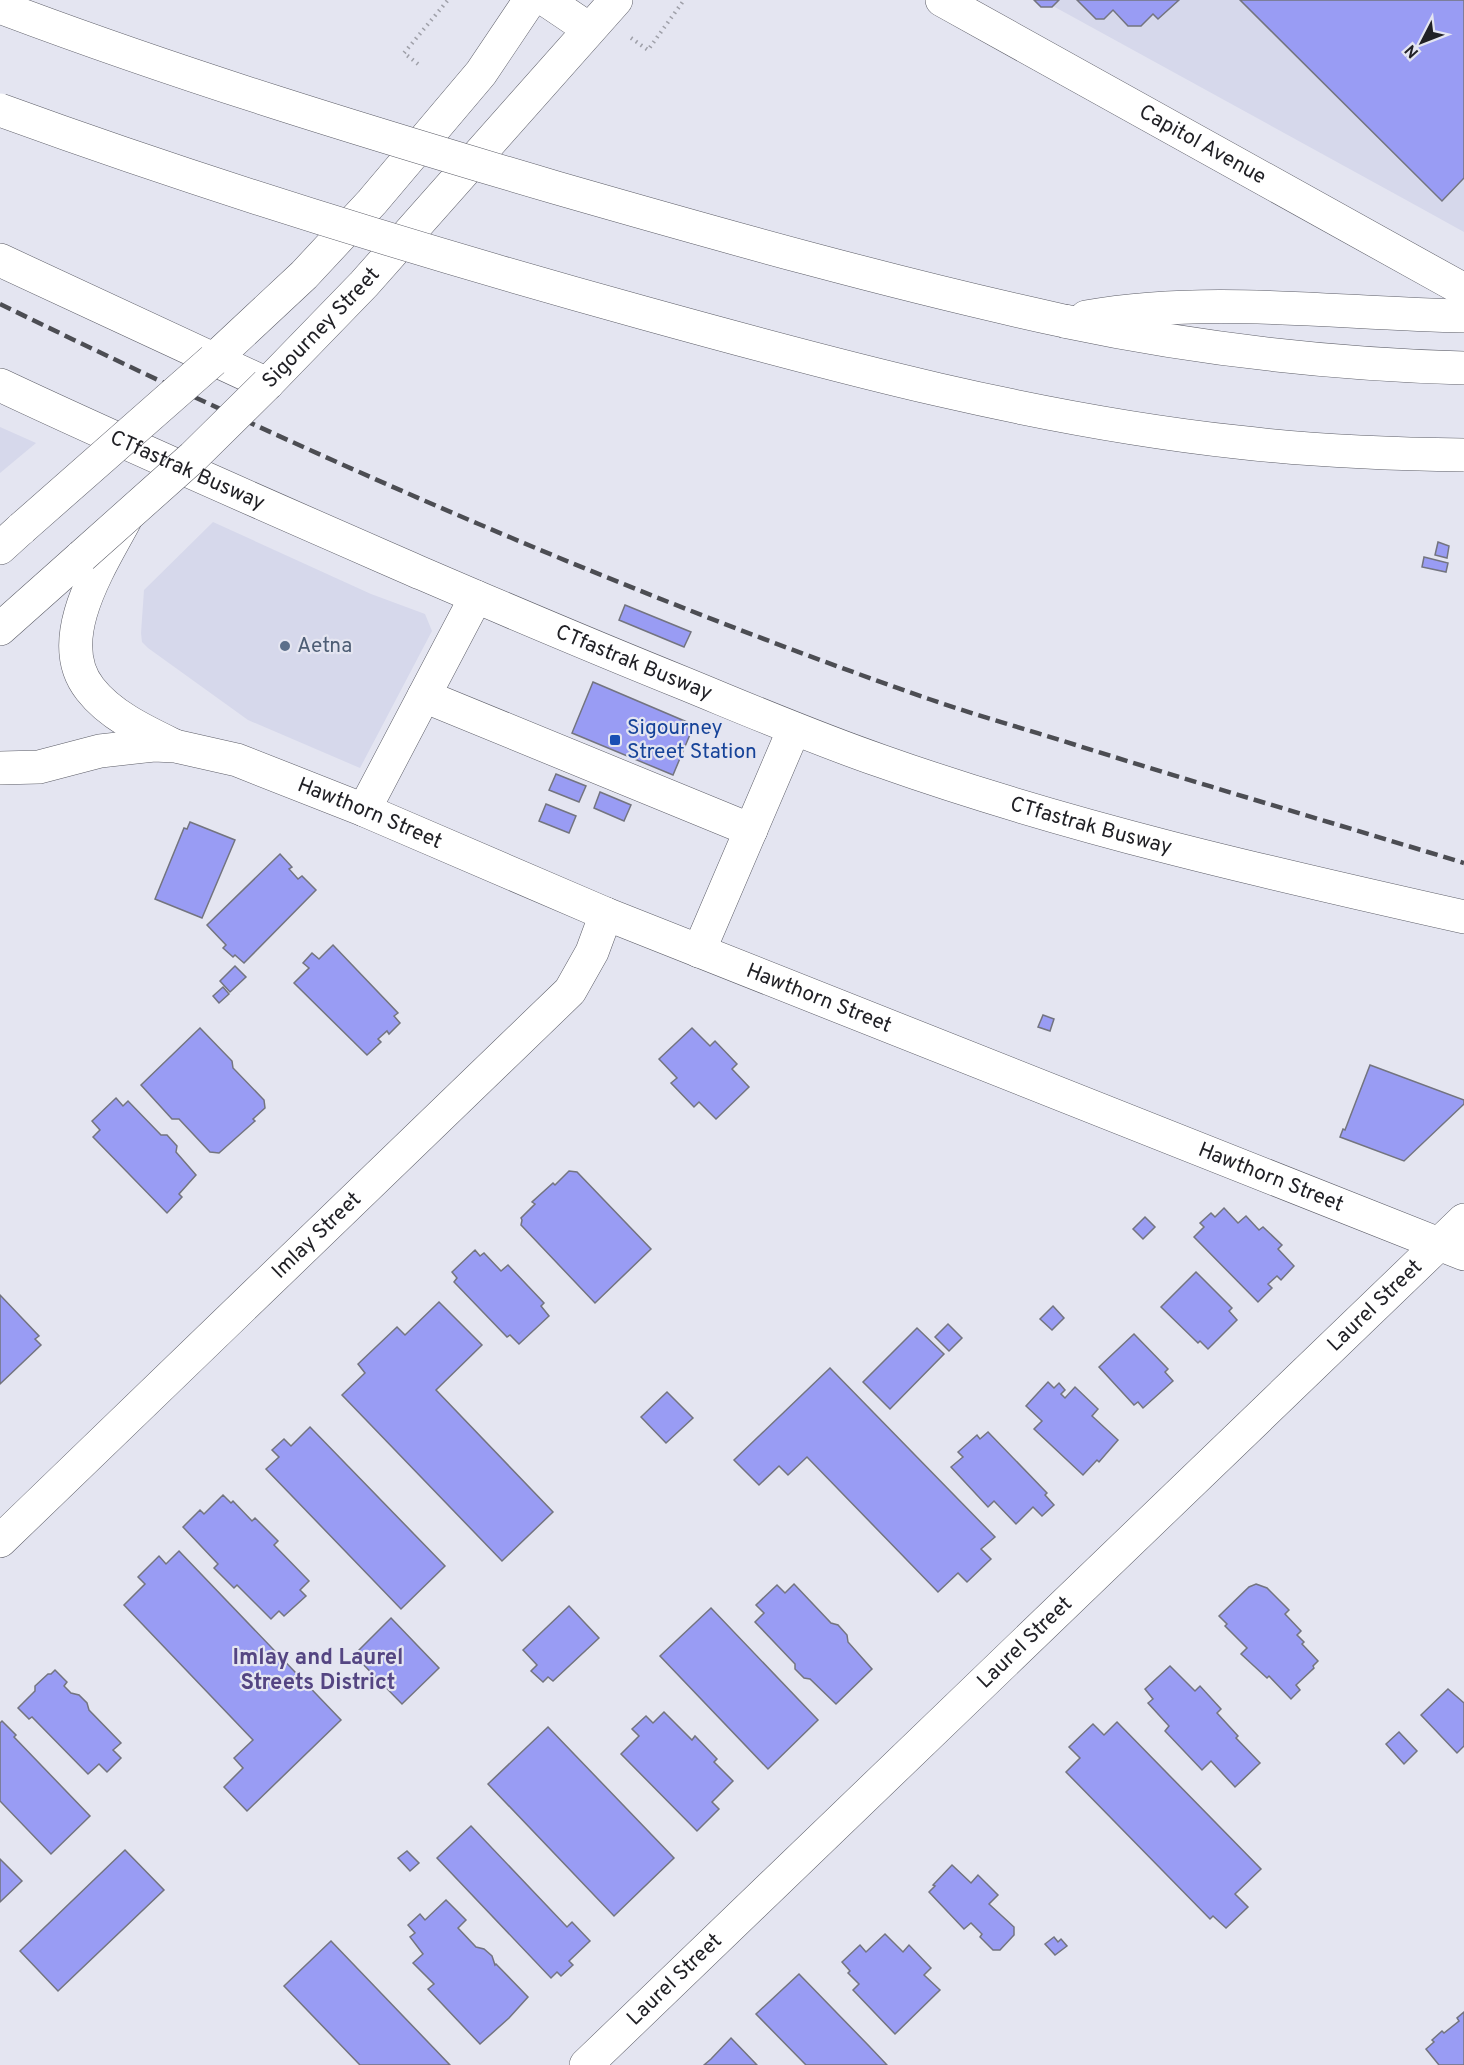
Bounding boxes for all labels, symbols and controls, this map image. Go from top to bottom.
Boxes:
north arrow [1392,12,1452,72]
text: N [1401,40,1424,62]
street label: Capitol Avenue [1134,99,1271,191]
street label: Sigourney Street [256,262,386,394]
street label: CTfastrak Busway [106,424,269,517]
street label: CTfastrak Busway [551,618,716,707]
place label: Aetna [297,633,352,660]
marker: Aetna [278,639,292,653]
place label: Sigourney Street Station [627,715,757,766]
marker: Sigourney Street Station [608,733,622,747]
street label: Hawthorn Street [293,772,446,855]
street label: CTfastrak Busway [1007,790,1175,861]
street label: Hawthorn Street [742,957,896,1039]
street label: Hawthorn Street [1194,1137,1347,1218]
street label: Imlay Street [266,1186,367,1285]
street label: Laurel Street [1322,1254,1428,1358]
street label: Laurel Street [971,1591,1078,1695]
district label: Imlay and Laurel Streets District [233,1645,403,1697]
street label: Laurel Street [621,1928,728,2032]

